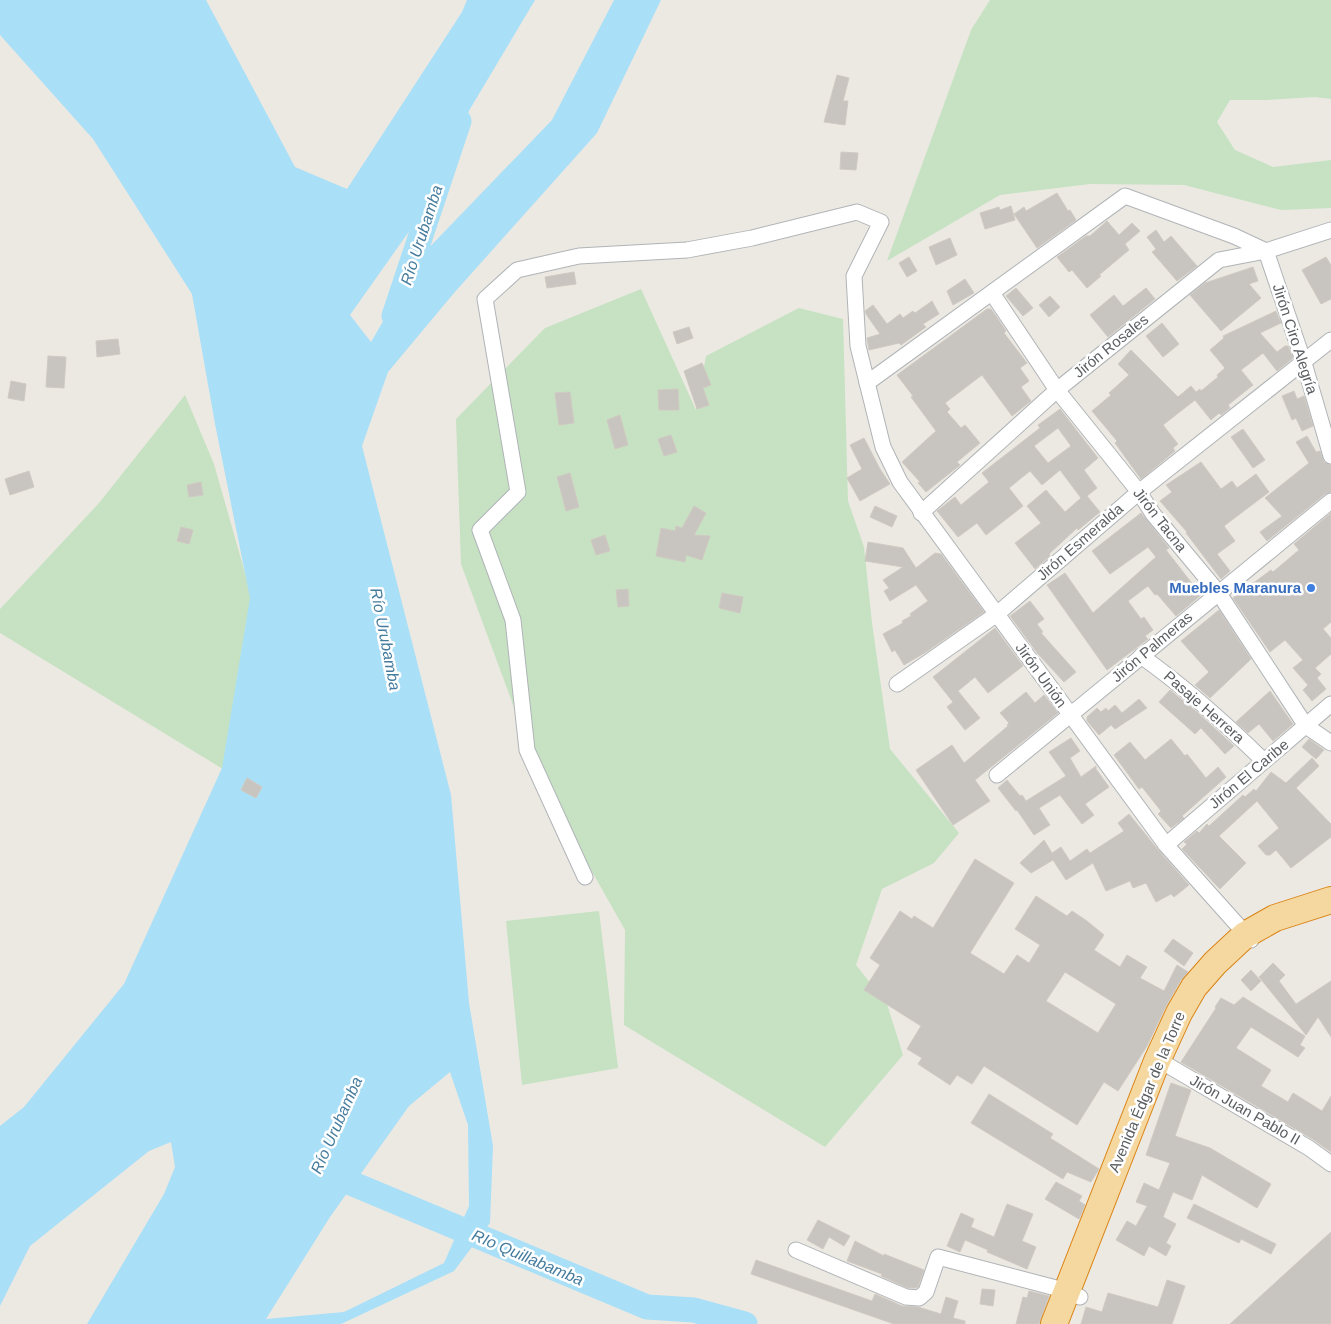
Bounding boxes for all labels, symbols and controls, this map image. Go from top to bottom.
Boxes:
water label: Río Urubamba [397,183,446,287]
street label: Jirón Ciro Alegría [1270,282,1322,397]
street label: Jirón Rosales [1070,310,1151,381]
street label: Jirón Tacna [1130,484,1191,556]
street label: Jirón Esmeralda [1033,499,1127,584]
place label: Muebles Maranura [1169,579,1302,596]
marker: Muebles Maranura [1305,582,1317,594]
water label: Río Urubamba [367,586,404,692]
street label: Jirón Palmeras [1108,608,1195,685]
street label: Jirón Unión [1012,639,1071,710]
street label: Pasaje Herrera [1161,667,1248,747]
street label: Jirón El Caribe [1206,735,1292,812]
street label: Avenida Édgar de la Torre [1105,1009,1188,1175]
street label: Jirón Juan Pablo II [1187,1071,1303,1148]
water label: Río Urubamba [308,1074,365,1176]
water label: RIo Quillabamba [470,1226,586,1289]

